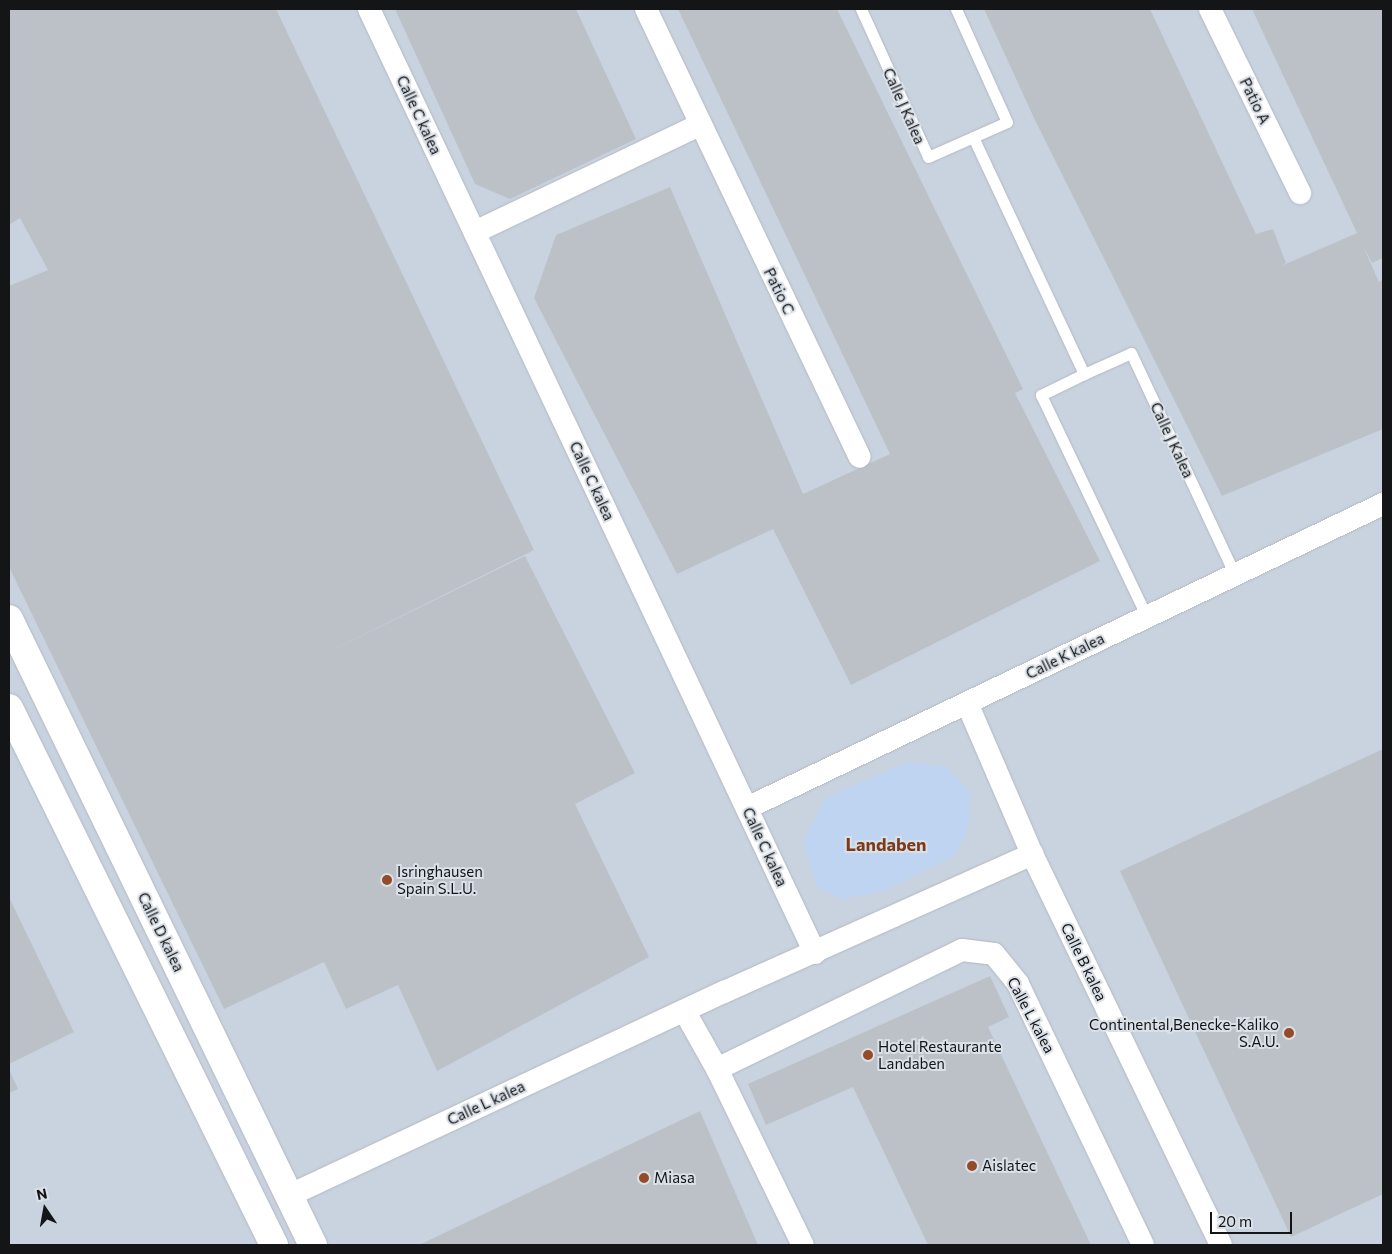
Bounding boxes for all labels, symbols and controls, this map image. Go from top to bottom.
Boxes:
street label: Calle J Kalea [879,65,929,147]
street label: Calle C kalea [393,73,445,157]
street label: Patio A [1236,75,1274,127]
street label: Patio C [760,265,798,317]
street label: Calle J Kalea [1147,399,1197,481]
street label: Calle C kalea [566,439,618,523]
street label: Calle K kalea [1023,629,1107,683]
street label: Calle C kalea [739,805,791,889]
district label: Landaben [846,833,926,855]
place label: Isringhausen Spain S.L.U. [397,862,483,897]
marker: Isringhausen Spain S.L.U. [381,874,393,886]
street label: Calle D kalea [134,889,188,975]
street label: Calle B kalea [1057,920,1111,1004]
street label: Calle L kalea [1003,974,1059,1056]
place label: Continental,Benecke-Kaliko S.A.U. [1089,1015,1279,1050]
marker: Continental,Benecke-Kaliko S.A.U. [1283,1027,1295,1039]
place label: Hotel Restaurante Landaben [878,1037,1002,1072]
marker: Hotel Restaurante Landaben [862,1049,874,1061]
street label: Calle L kalea [444,1077,528,1129]
place label: Aislatec [982,1157,1036,1175]
marker: Aislatec [966,1160,978,1172]
place label: Miasa [654,1169,695,1187]
marker: Miasa [638,1172,650,1184]
north arrow [20,1184,70,1234]
text: N [35,1184,49,1203]
scale bar [1212,1202,1294,1234]
text: 20 m [1218,1212,1252,1230]

